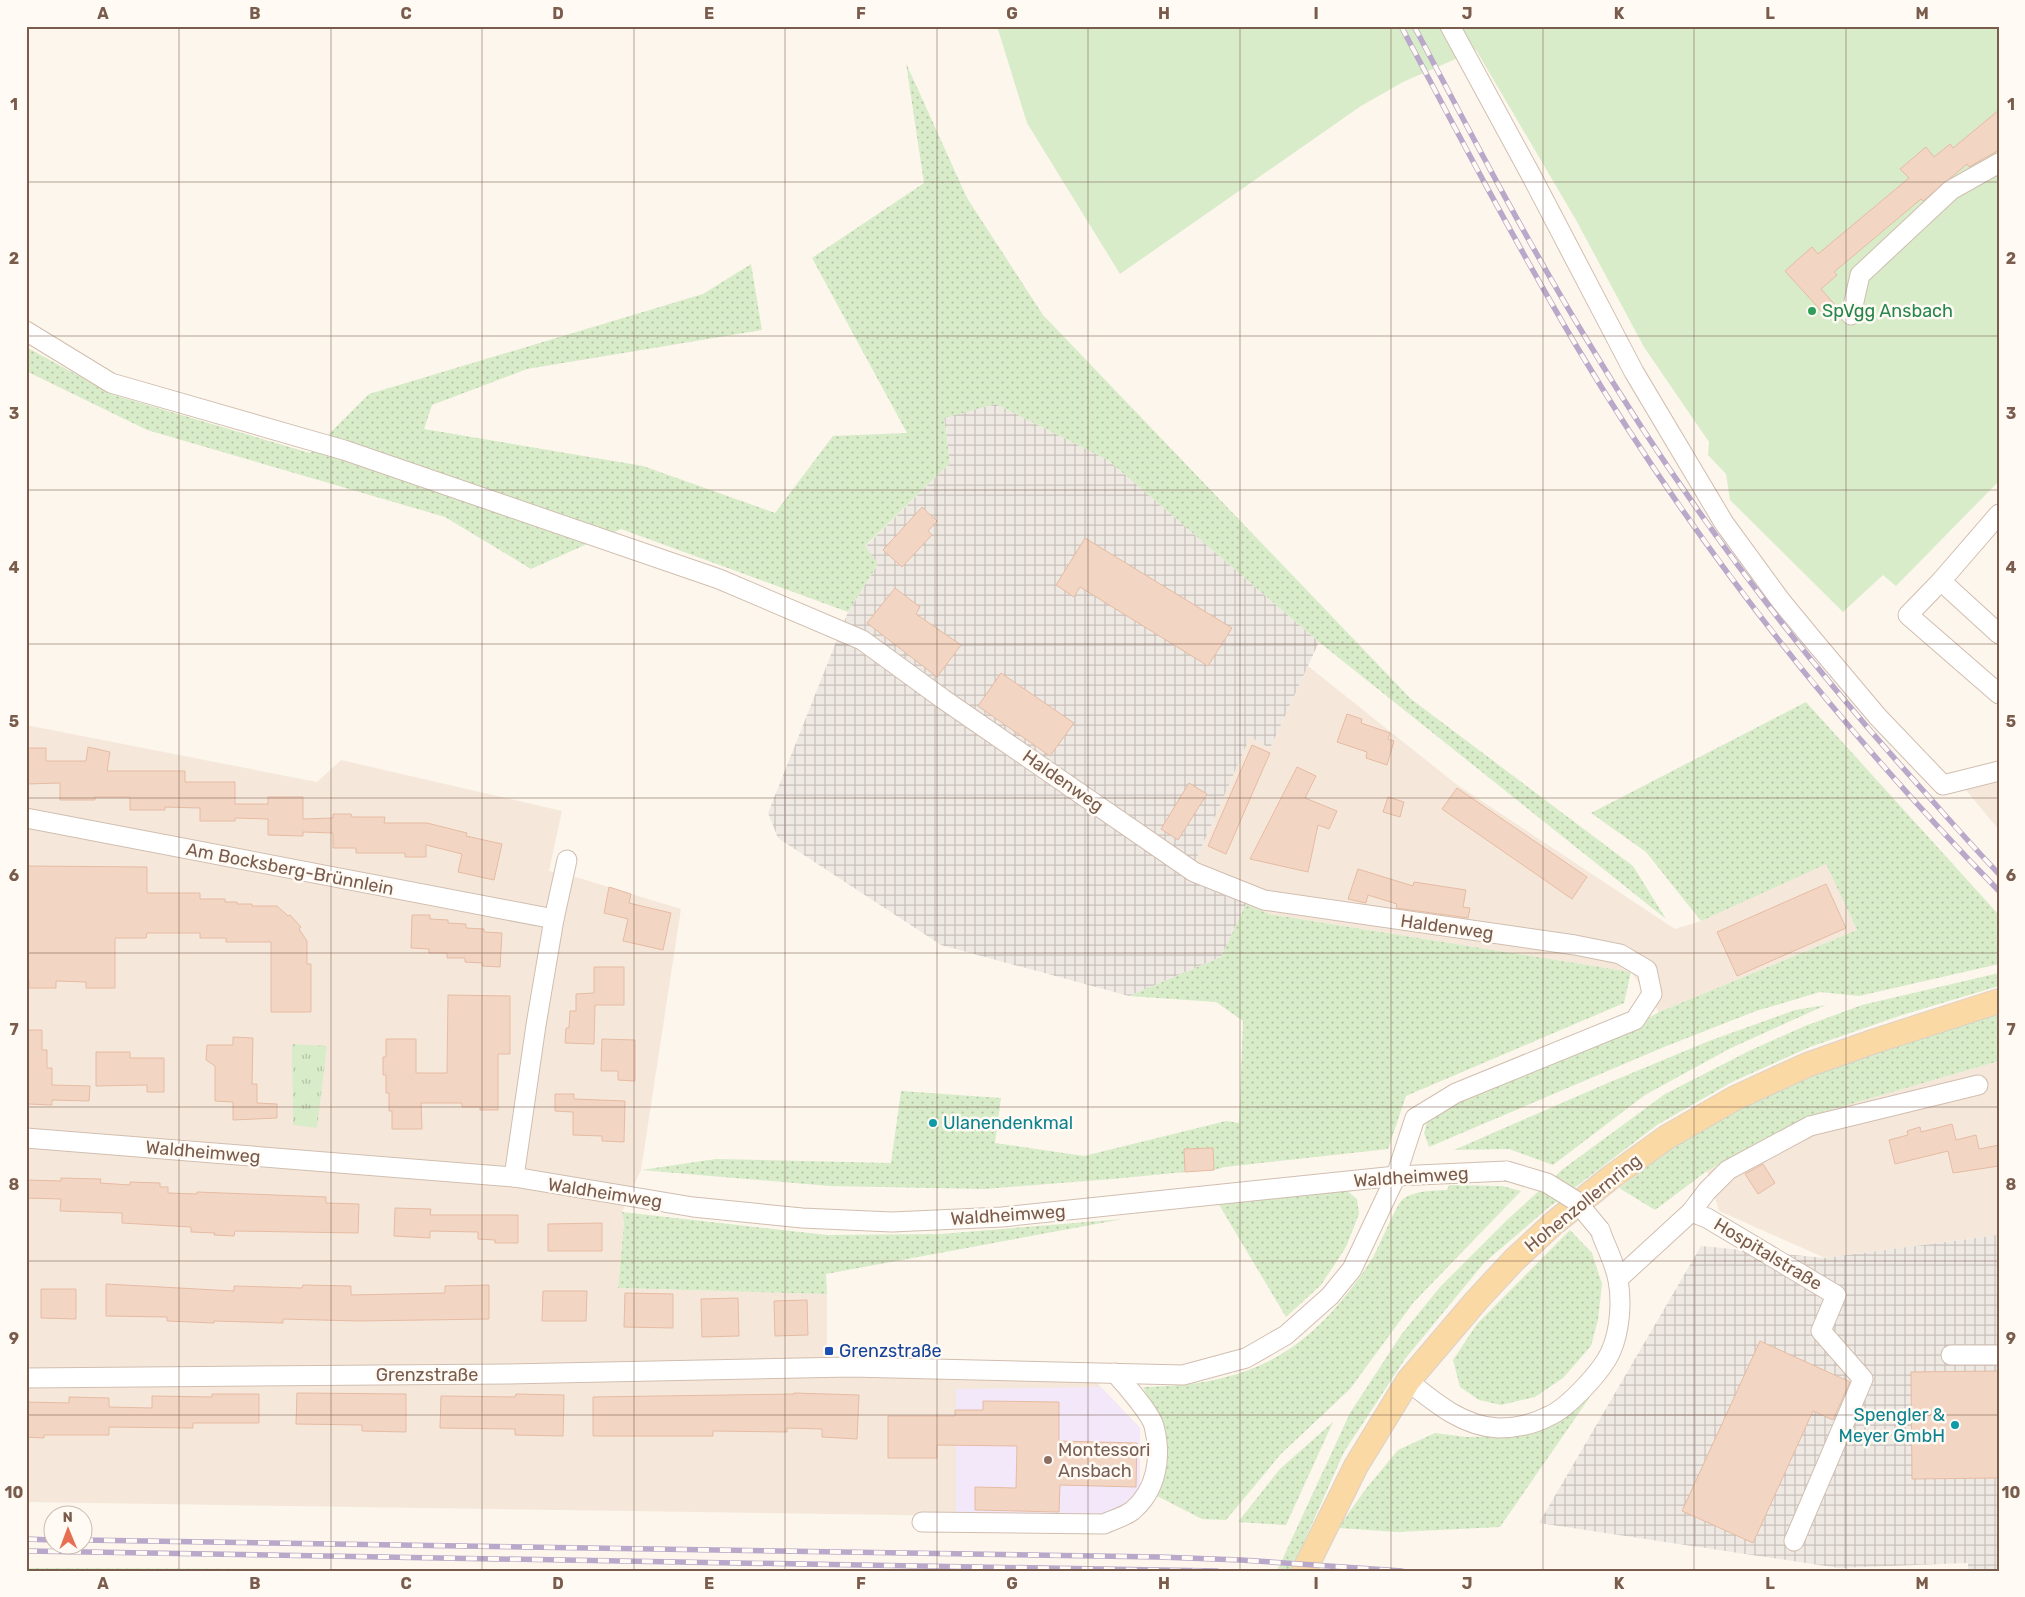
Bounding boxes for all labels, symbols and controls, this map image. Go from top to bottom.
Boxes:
text: A [97,4,109,23]
text: B [249,4,261,23]
text: C [400,4,412,23]
text: D [552,4,564,23]
text: E [704,4,714,23]
text: F [856,4,866,23]
text: G [1006,4,1018,23]
text: H [1158,4,1170,23]
text: I [1313,4,1319,23]
text: J [1462,4,1472,23]
text: K [1614,4,1625,23]
text: L [1765,4,1775,23]
text: M [1915,4,1929,23]
text: 1 [10,95,18,114]
text: 1 [2007,95,2015,114]
text: 2 [9,249,19,268]
text: 2 [2006,249,2016,268]
place label: SpVgg Ansbach [1822,300,1953,322]
marker: SpVgg Ansbach [1806,305,1818,317]
text: 3 [9,404,19,423]
text: 3 [2006,404,2016,423]
text: 4 [9,558,20,577]
text: 4 [2006,558,2017,577]
text: 5 [9,712,19,731]
text: 5 [2006,712,2016,731]
street label: Haldenweg [1018,745,1108,817]
street label: Am Bocksberg-Brünnlein [184,838,396,900]
text: 6 [9,866,19,885]
text: 6 [2006,866,2016,885]
street label: Haldenweg [1399,910,1495,944]
text: 7 [9,1020,19,1039]
text: 7 [2006,1020,2016,1039]
place label: Ulanendenkmal [943,1112,1073,1134]
marker: Ulanendenkmal [927,1117,939,1129]
street label: Waldheimweg [145,1136,261,1168]
street label: Hohenzollernring [1520,1149,1646,1257]
street label: Waldheimweg [1353,1162,1469,1192]
street label: Waldheimweg [546,1173,664,1213]
text: 8 [9,1175,20,1194]
text: 8 [2006,1175,2017,1194]
street label: Waldheimweg [950,1200,1066,1230]
street label: Hospitalstraße [1710,1213,1826,1295]
text: 9 [9,1329,19,1348]
text: 9 [2006,1329,2016,1348]
place label: Grenzstraße [839,1340,942,1362]
marker: Grenzstraße [823,1345,835,1357]
street label: Grenzstraße [376,1364,478,1386]
place label: Spengler & Meyer GmbH [1839,1404,1946,1447]
marker: Spengler & Meyer GmbH [1949,1419,1961,1431]
place label: Montessori Ansbach [1058,1439,1150,1482]
marker: Montessori Ansbach [1042,1454,1054,1466]
text: 10 [5,1483,24,1502]
text: 10 [2002,1483,2021,1502]
north arrow [42,1504,92,1554]
text: N [63,1509,73,1526]
text: A [97,1574,109,1593]
text: B [249,1574,261,1593]
text: C [400,1574,412,1593]
text: D [552,1574,564,1593]
text: E [704,1574,714,1593]
text: F [856,1574,866,1593]
text: G [1006,1574,1018,1593]
text: H [1158,1574,1170,1593]
text: I [1313,1574,1319,1593]
text: J [1462,1574,1472,1593]
text: K [1614,1574,1625,1593]
text: L [1765,1574,1775,1593]
text: M [1915,1574,1929,1593]

